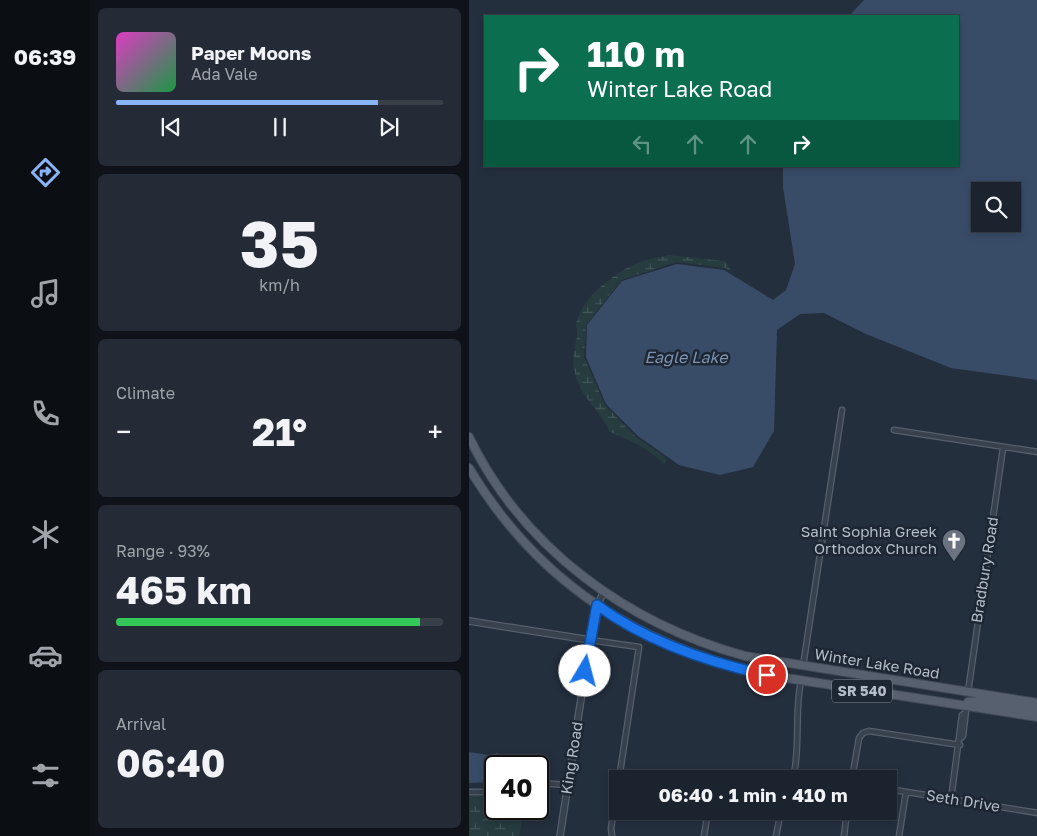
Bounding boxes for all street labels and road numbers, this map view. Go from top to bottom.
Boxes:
street label: Bradbury Road [967,516,1001,624]
street label: Winter Lake Road [813,644,941,682]
road number: SR 540 [832,679,892,702]
street label: King Road [556,720,586,795]
street label: Seth Drive [925,785,1002,815]

